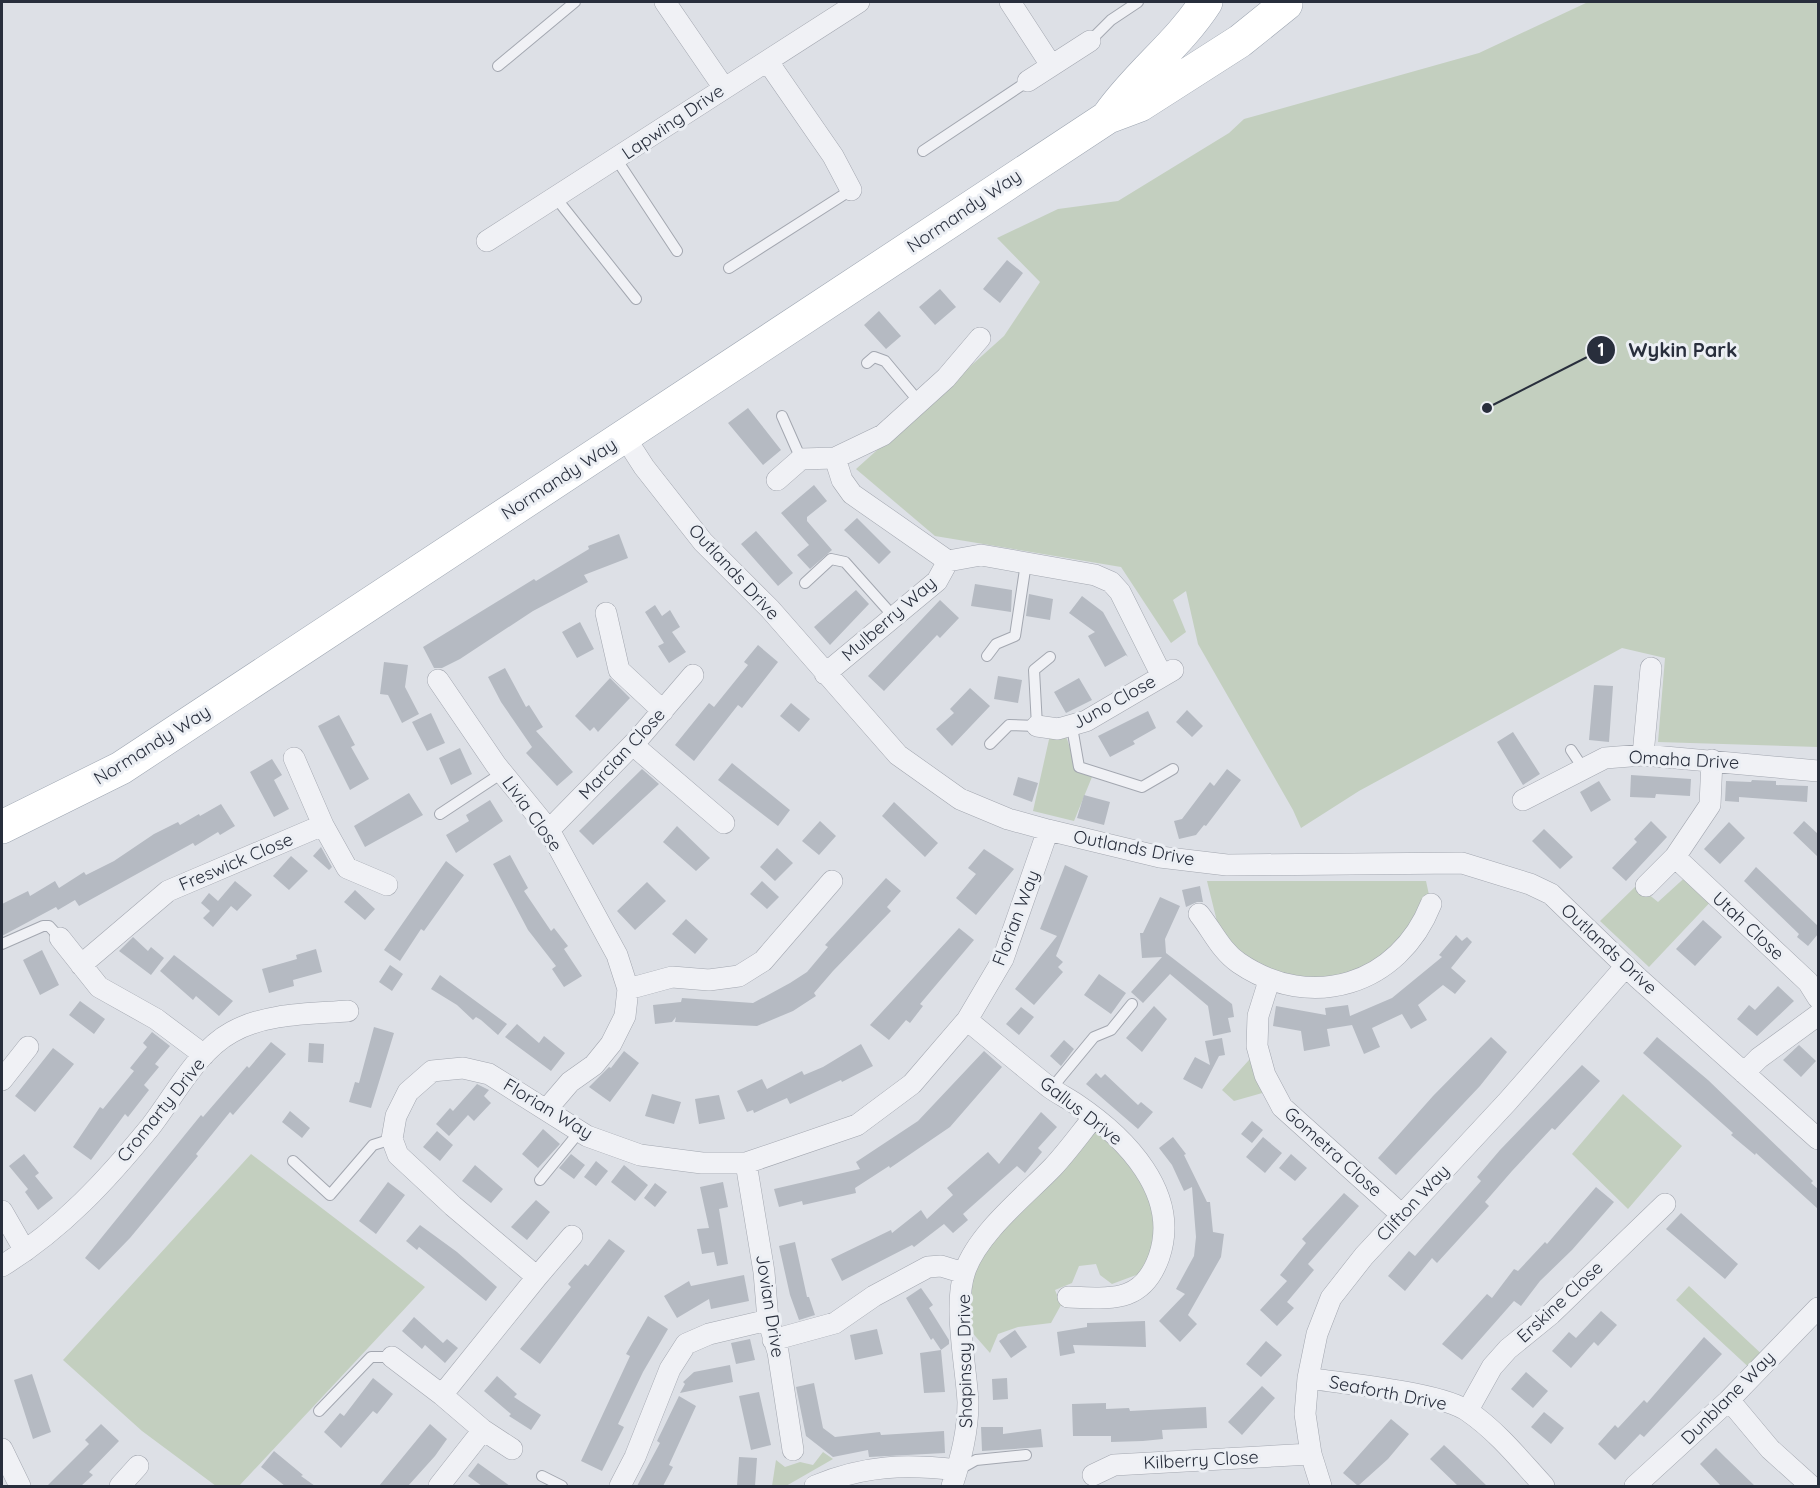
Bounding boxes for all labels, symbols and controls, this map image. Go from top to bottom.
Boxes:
street label: Lapwing Drive [617,79,728,164]
street label: Normandy Way [902,164,1025,257]
callout: Wykin Park [1586,331,1749,369]
text: Wykin Park [1629,337,1737,362]
text: 1 [1597,338,1605,361]
street label: Normandy Way [497,433,621,524]
street label: Outlands Drive [684,519,785,625]
street label: Mulberry Way [837,571,941,666]
street label: Juno Close [1068,669,1160,734]
street label: Normandy Way [89,700,214,790]
street label: Marcian Close [573,703,670,804]
street label: Omaha Drive [1628,745,1740,774]
street label: Livia Close [497,771,568,856]
street label: Outlands Drive [1071,824,1197,871]
street label: Freswick Close [175,827,296,896]
street label: Florian Way [987,867,1044,969]
street label: Utah Close [1708,886,1789,965]
street label: Outlands Drive [1556,898,1662,999]
street label: Cromarty Drive [111,1053,210,1167]
street label: Gallus Drive [1035,1071,1127,1150]
street label: Florian Way [499,1073,597,1144]
street label: Gometra Close [1280,1102,1387,1202]
street label: Clifton Way [1371,1159,1454,1246]
street label: Jovian Drive [751,1253,790,1359]
street label: Erskine Close [1512,1256,1608,1347]
street label: Shapinsay Drive [952,1294,977,1428]
street label: Dunblane Way [1676,1346,1779,1449]
street label: Seaforth Drive [1327,1370,1449,1415]
street label: Kilberry Close [1143,1445,1259,1474]

